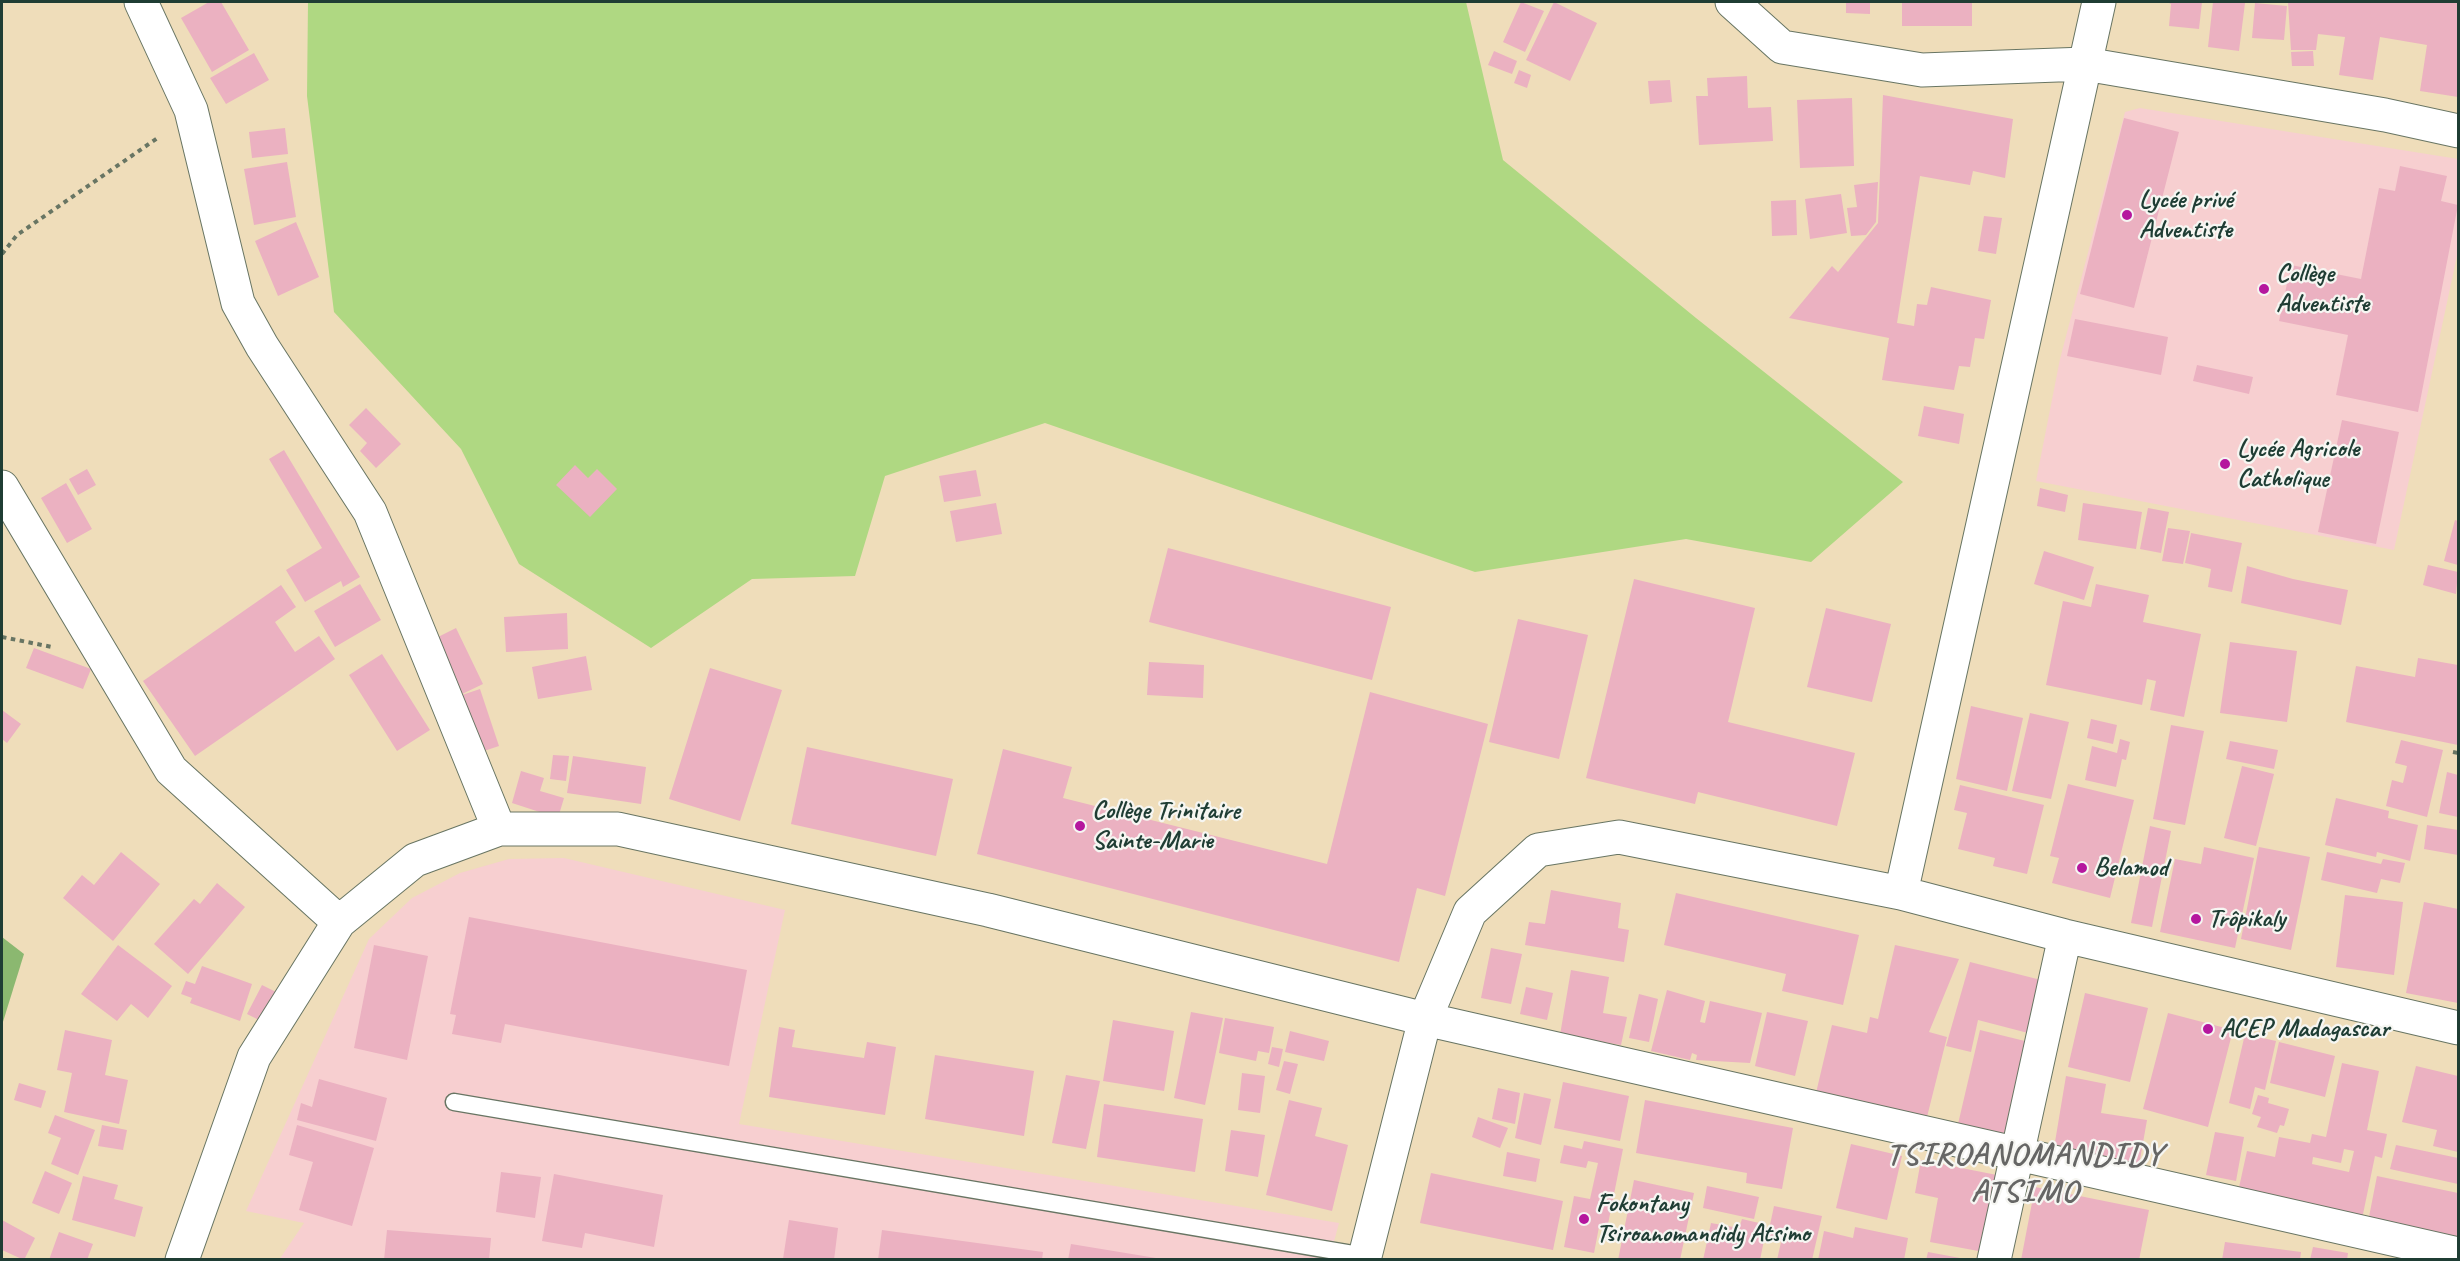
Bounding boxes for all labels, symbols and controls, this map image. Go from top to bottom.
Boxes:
place label: Lycée privé Adventiste [2139,184,2233,246]
marker: Lycée privé Adventiste [2120,208,2134,222]
place label: Collège Adventiste [2276,258,2369,320]
marker: Collège Adventiste [2257,282,2271,296]
place label: Lycée Agricole Catholique [2237,433,2359,494]
marker: Lycée Agricole Catholique [2218,457,2232,471]
place label: Collège Trinitaire Sainte-Marie [1092,795,1240,856]
marker: Collège Trinitaire Sainte-Marie [1073,819,1087,833]
place label: Belamod [2094,852,2168,884]
marker: Belamod [2075,861,2089,875]
place label: Trôpikaly [2208,903,2285,935]
marker: Trôpikaly [2189,912,2203,926]
place label: ACEP Madagascar [2220,1013,2389,1045]
marker: ACEP Madagascar [2201,1022,2215,1036]
district label: TSIROANOMANDIDY ATSIMO [1890,1137,2160,1212]
place label: Fokontany Tsiroanomandidy Atsimo [1596,1188,1810,1250]
marker: Fokontany Tsiroanomandidy Atsimo [1577,1212,1591,1226]

